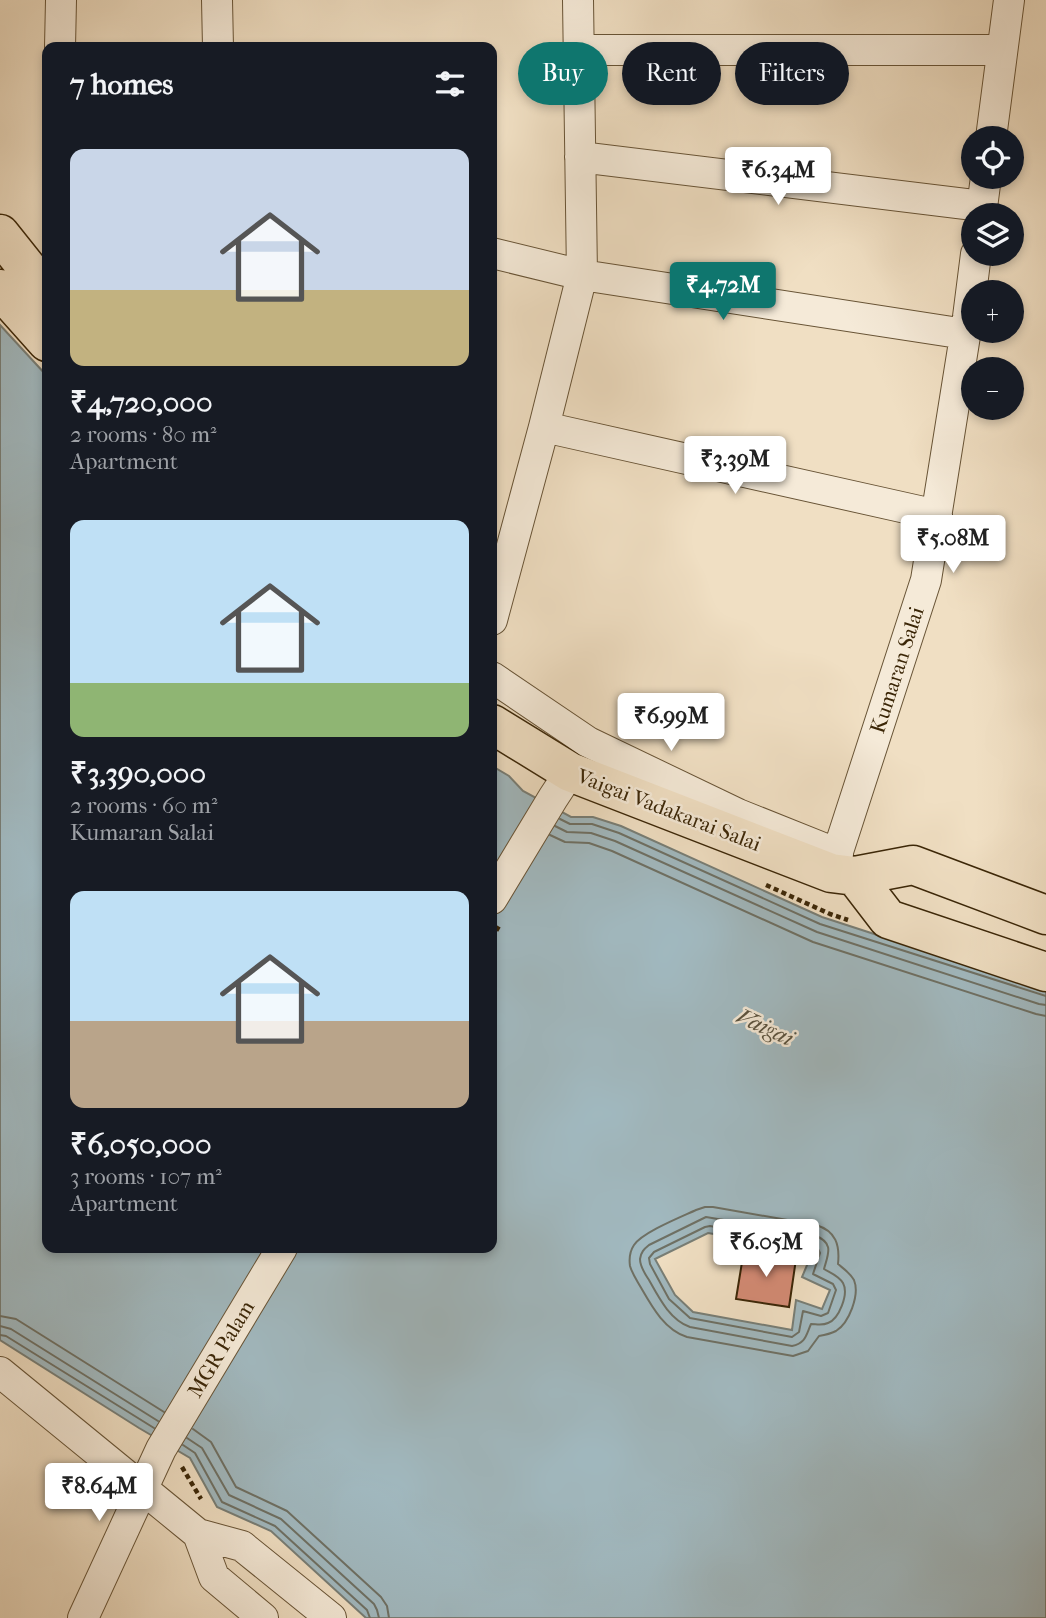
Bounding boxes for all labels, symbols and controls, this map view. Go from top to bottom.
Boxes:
chip: Buy [518,42,608,105]
chip: Rent [622,42,721,105]
chip: Filters [735,42,849,105]
icon: filters [431,65,469,103]
text: 7 homes [70,67,173,102]
map controls [961,126,1024,420]
button: locate [961,126,1024,189]
pin: ₹6.34M [721,148,835,207]
text: ₹6.34M [741,156,815,183]
icon: home [207,194,333,320]
button: layers [961,203,1024,266]
pin: ₹4.72M [666,262,780,322]
text: ₹4.72M [686,271,760,298]
button: + [961,280,1024,343]
button: − [961,357,1024,420]
text: ₹4,720,000 [70,385,212,420]
text: 2 rooms · 80 m² [70,421,217,448]
pin: ₹3.39M [678,436,792,496]
text: ₹3.39M [700,445,770,472]
text: Apartment [70,448,178,475]
pin: ₹5.08M [896,516,1010,575]
text: ₹5.08M [917,524,989,551]
icon: home [207,565,333,691]
street label: Kumaran Salai [865,604,929,736]
pin: ₹6.99M [614,694,728,753]
text: ₹6.99M [634,702,708,729]
text: ₹3,390,000 [70,756,206,791]
street label: Vaigai Vadakarai Salai [573,763,764,856]
text: 2 rooms · 60 m² [70,792,217,819]
text: Kumaran Salai [70,819,214,846]
icon: home [207,936,333,1062]
water label: Vaigai [732,1002,799,1052]
text: ₹6,050,000 [70,1127,211,1162]
text: 3 rooms · 107 m² [70,1163,222,1190]
text: Apartment [70,1190,178,1217]
pin: ₹6.05M [709,1220,823,1279]
text: ₹6.05M [729,1228,803,1255]
street label: MGR Palam [183,1296,260,1402]
pin: ₹8.64M [42,1464,156,1523]
text: ₹8.64M [61,1472,137,1499]

